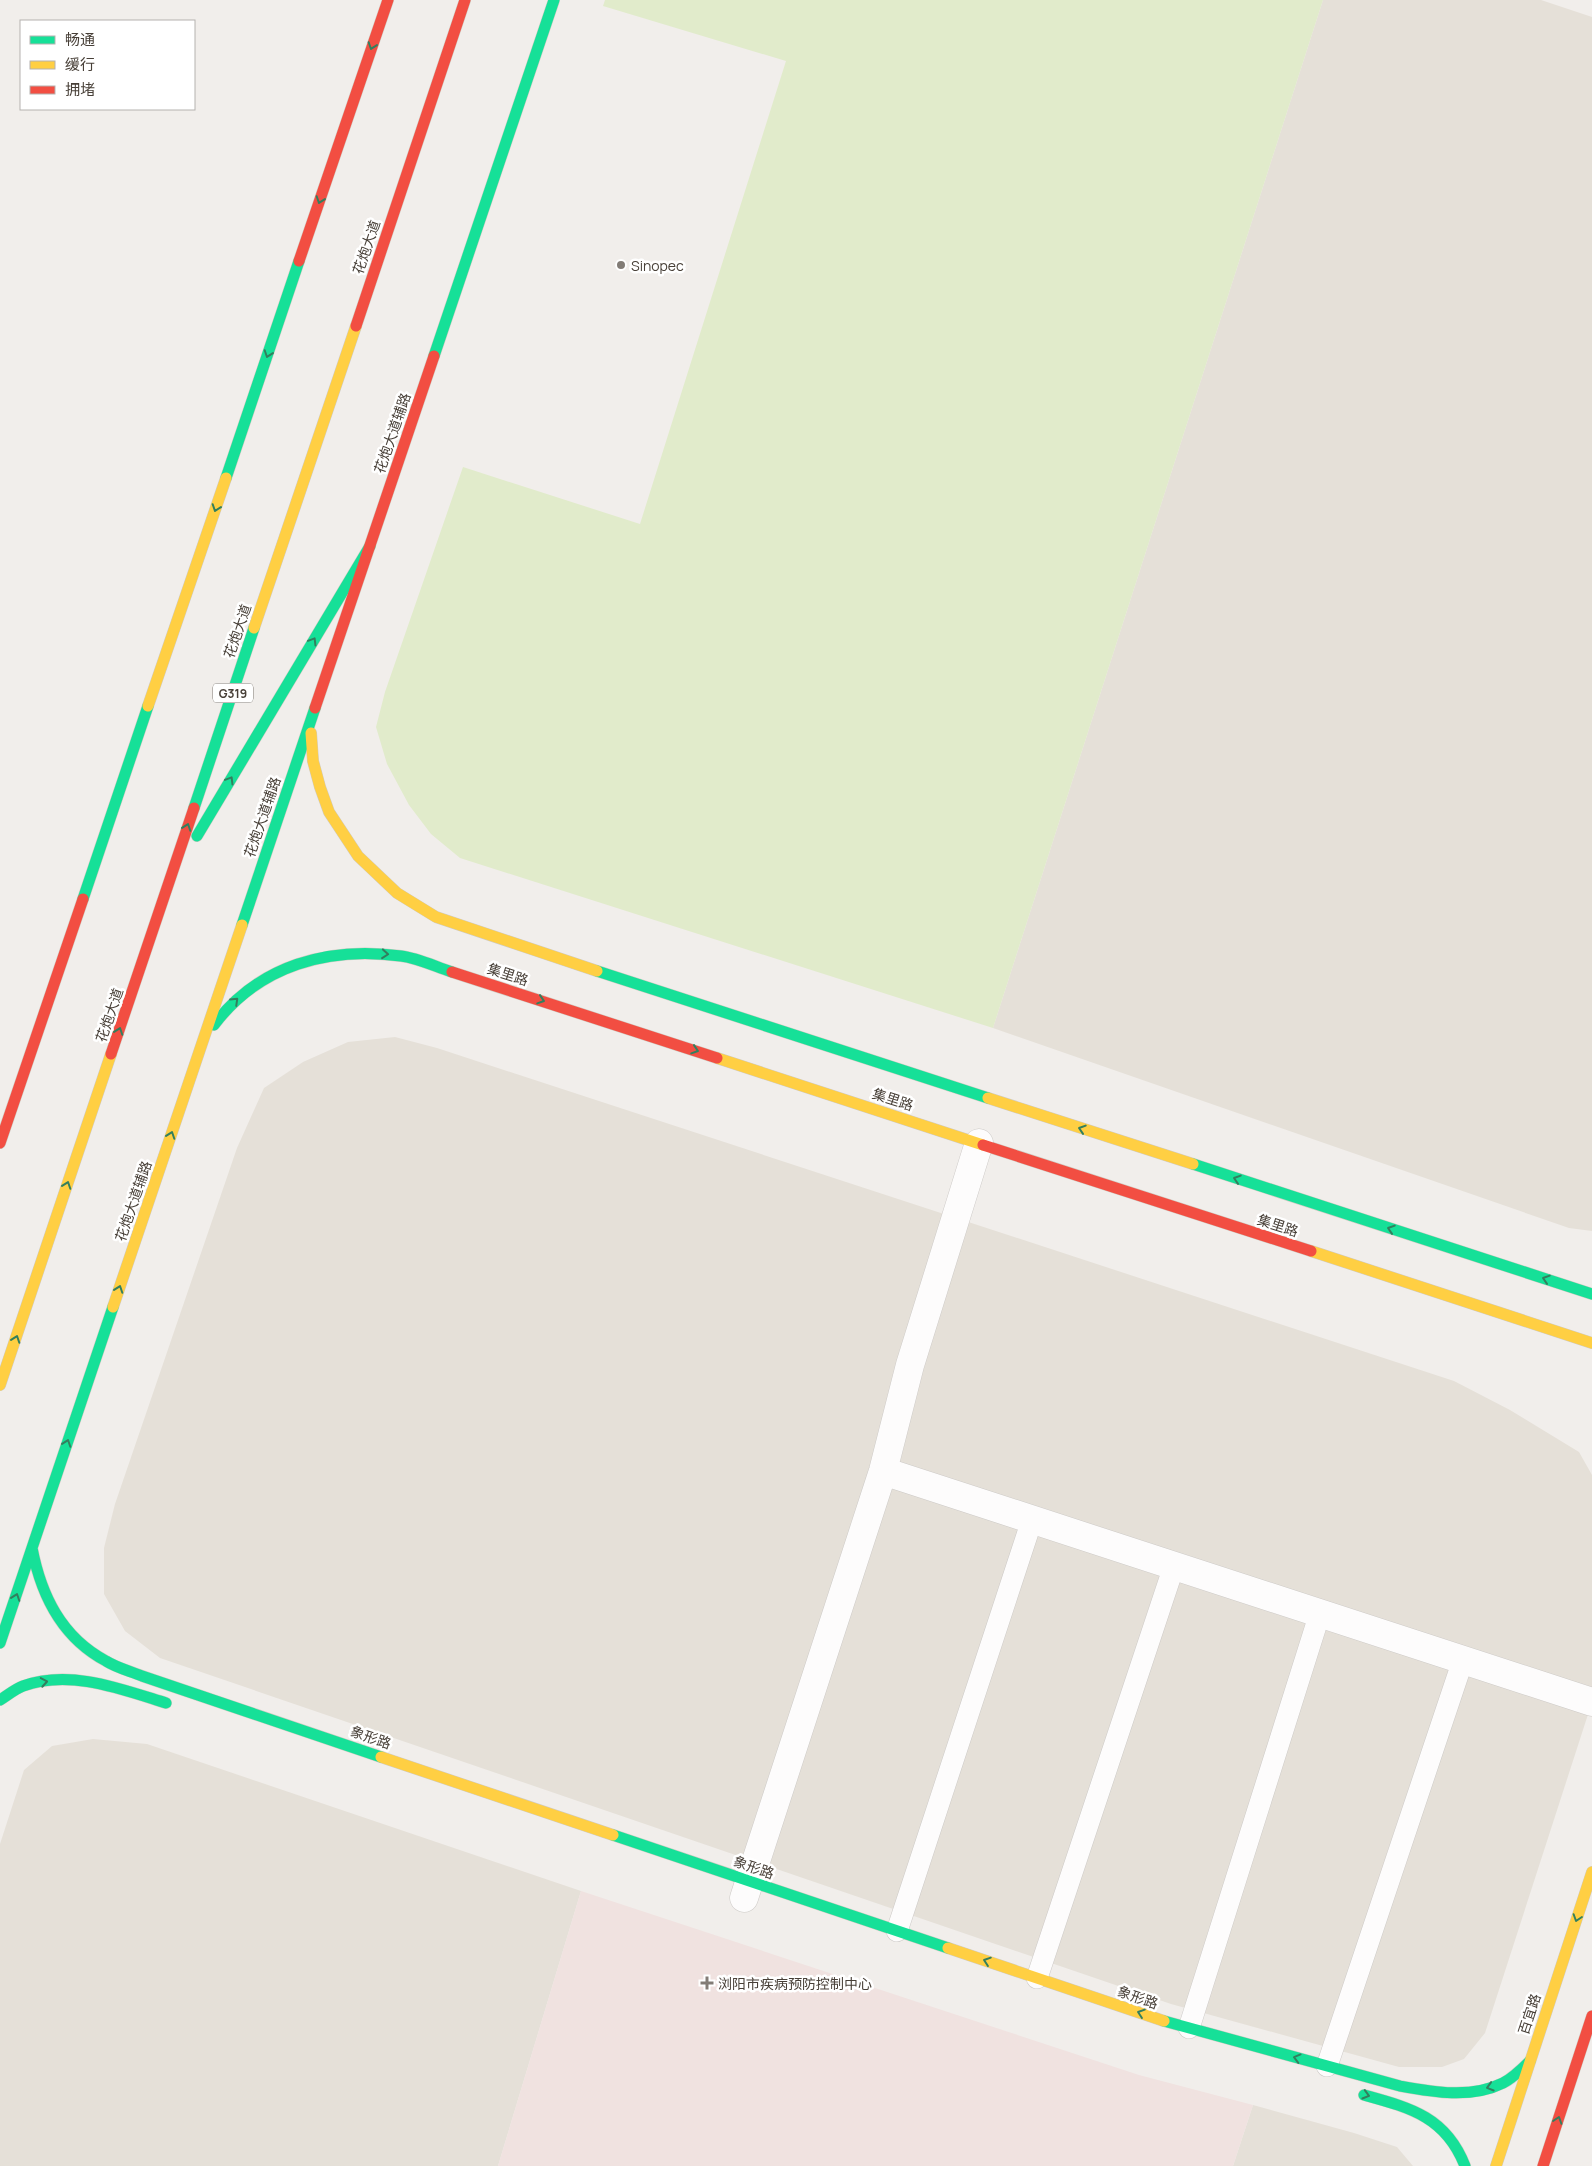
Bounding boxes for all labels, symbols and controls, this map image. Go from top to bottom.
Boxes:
legend [20,20,195,110]
text: 畅通 [65,29,95,50]
one-way arrow [368,41,378,50]
text: 缓行 [65,54,95,75]
text: 拥堵 [65,79,95,100]
one-way arrow [316,195,326,204]
street label: 花炮大道 [348,217,384,277]
place label: Sinopec [631,256,684,275]
marker: Sinopec [615,259,627,271]
one-way arrow [264,349,274,358]
street label: 花炮大道辅路 [369,390,415,476]
one-way arrow [212,503,222,512]
street label: 花炮大道 [219,601,255,661]
one-way arrow [307,637,317,646]
road number: G319 [213,684,253,702]
street label: 花炮大道辅路 [239,774,285,860]
one-way arrow [224,777,234,786]
one-way arrow [182,824,192,832]
one-way arrow [382,948,390,959]
street label: 集里路 [485,958,531,990]
street label: 花炮大道 [91,985,127,1045]
one-way arrow [536,994,545,1004]
one-way arrow [229,998,238,1007]
one-way arrow [113,1027,123,1036]
one-way arrow [691,1045,699,1055]
street label: 集里路 [870,1083,916,1115]
one-way arrow [1078,1124,1087,1134]
one-way arrow [165,1131,175,1140]
street label: 花炮大道辅路 [110,1158,156,1244]
one-way arrow [1233,1175,1241,1185]
one-way arrow [61,1181,71,1190]
street label: 集里路 [1255,1209,1301,1241]
one-way arrow [1387,1225,1396,1235]
one-way arrow [1542,1275,1550,1285]
one-way arrow [114,1285,124,1294]
one-way arrow [10,1335,20,1344]
one-way arrow [62,1439,72,1448]
one-way arrow [10,1593,20,1602]
one-way arrow [40,1677,49,1688]
street label: 象形路 [348,1721,394,1753]
street label: 象形路 [731,1851,777,1883]
one-way arrow [1573,1913,1583,1922]
one-way arrow [983,1957,992,1967]
place label: 浏阳市疾病预防控制中心 [718,1974,872,1993]
marker: 浏阳市疾病预防控制中心 [700,1976,714,1990]
street label: 象形路 [1115,1981,1161,2013]
street label: 百宜路 [1513,1991,1545,2037]
one-way arrow [1137,2009,1145,2019]
one-way arrow [1293,2053,1301,2064]
one-way arrow [1486,2081,1494,2091]
one-way arrow [1361,2090,1369,2100]
one-way arrow [1552,2116,1562,2124]

